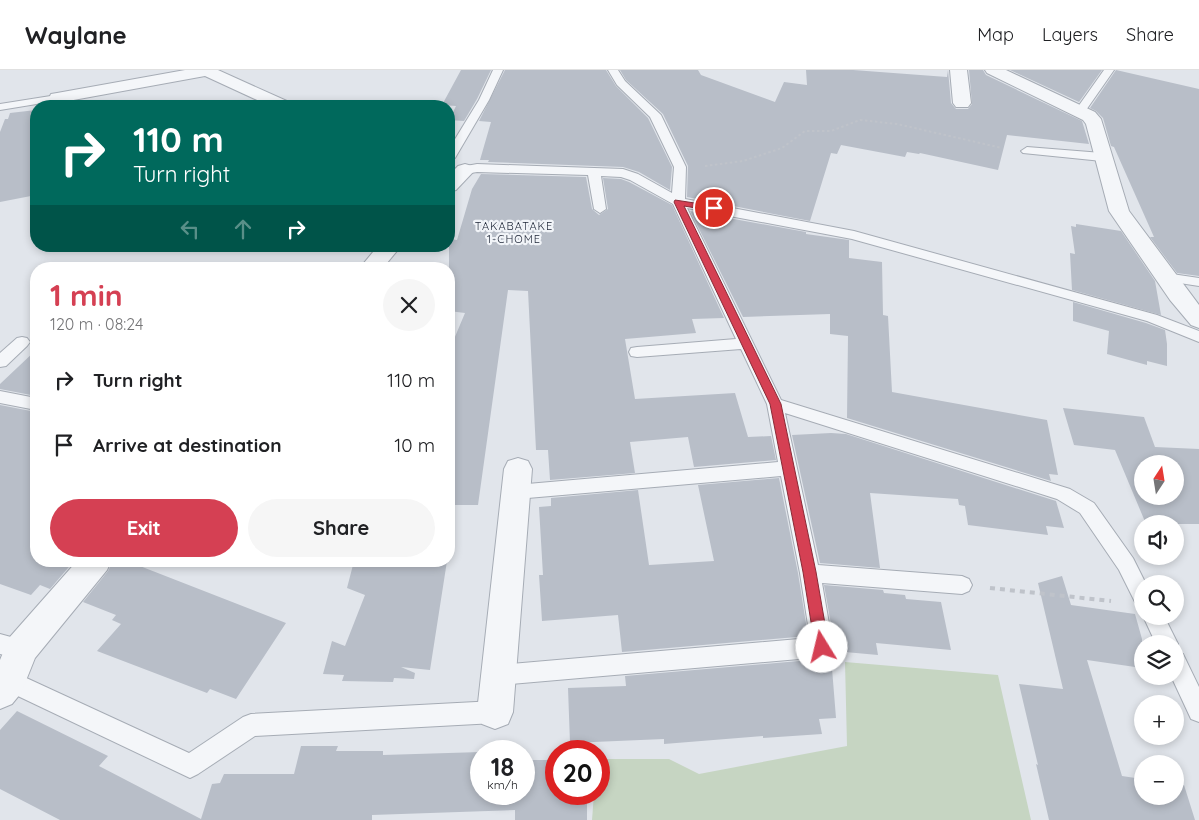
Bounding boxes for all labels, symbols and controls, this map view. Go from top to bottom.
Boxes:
text: Waylane [25,20,127,50]
text: Map [977,23,1014,46]
text: Layers [1042,23,1098,46]
text: Share [1126,23,1174,46]
text: 110 m [133,117,224,161]
icon: right [50,120,115,185]
text: Turn right [133,160,230,188]
pin [693,187,735,229]
icon: arrive [700,194,728,222]
icon: left [176,215,204,243]
icon: ahead [229,215,257,243]
icon: right [282,215,310,243]
district label: TAKABATAKE 1-CHOME [475,219,553,246]
text: 1 min [50,276,123,314]
button: close [383,279,435,331]
text: 120 m · 08:24 [50,314,143,334]
icon: right [50,366,78,394]
text: Turn right [93,368,182,392]
text: 110 m [387,368,435,392]
icon: arrive [50,431,78,459]
text: Arrive at destination [93,433,282,457]
text: 10 m [394,433,435,457]
north arrow [1134,455,1184,505]
map controls [1134,455,1184,805]
button: Exit [50,499,238,557]
button: Share [248,499,435,557]
button: sound [1134,515,1184,565]
button: search [1134,575,1184,625]
position arrow [795,620,847,672]
button: layers [1134,635,1184,685]
button: + [1134,695,1184,745]
speed limit sign: 20 [545,740,610,805]
text: 18 [491,751,514,782]
button: − [1134,755,1184,805]
text: km/h [487,777,518,792]

